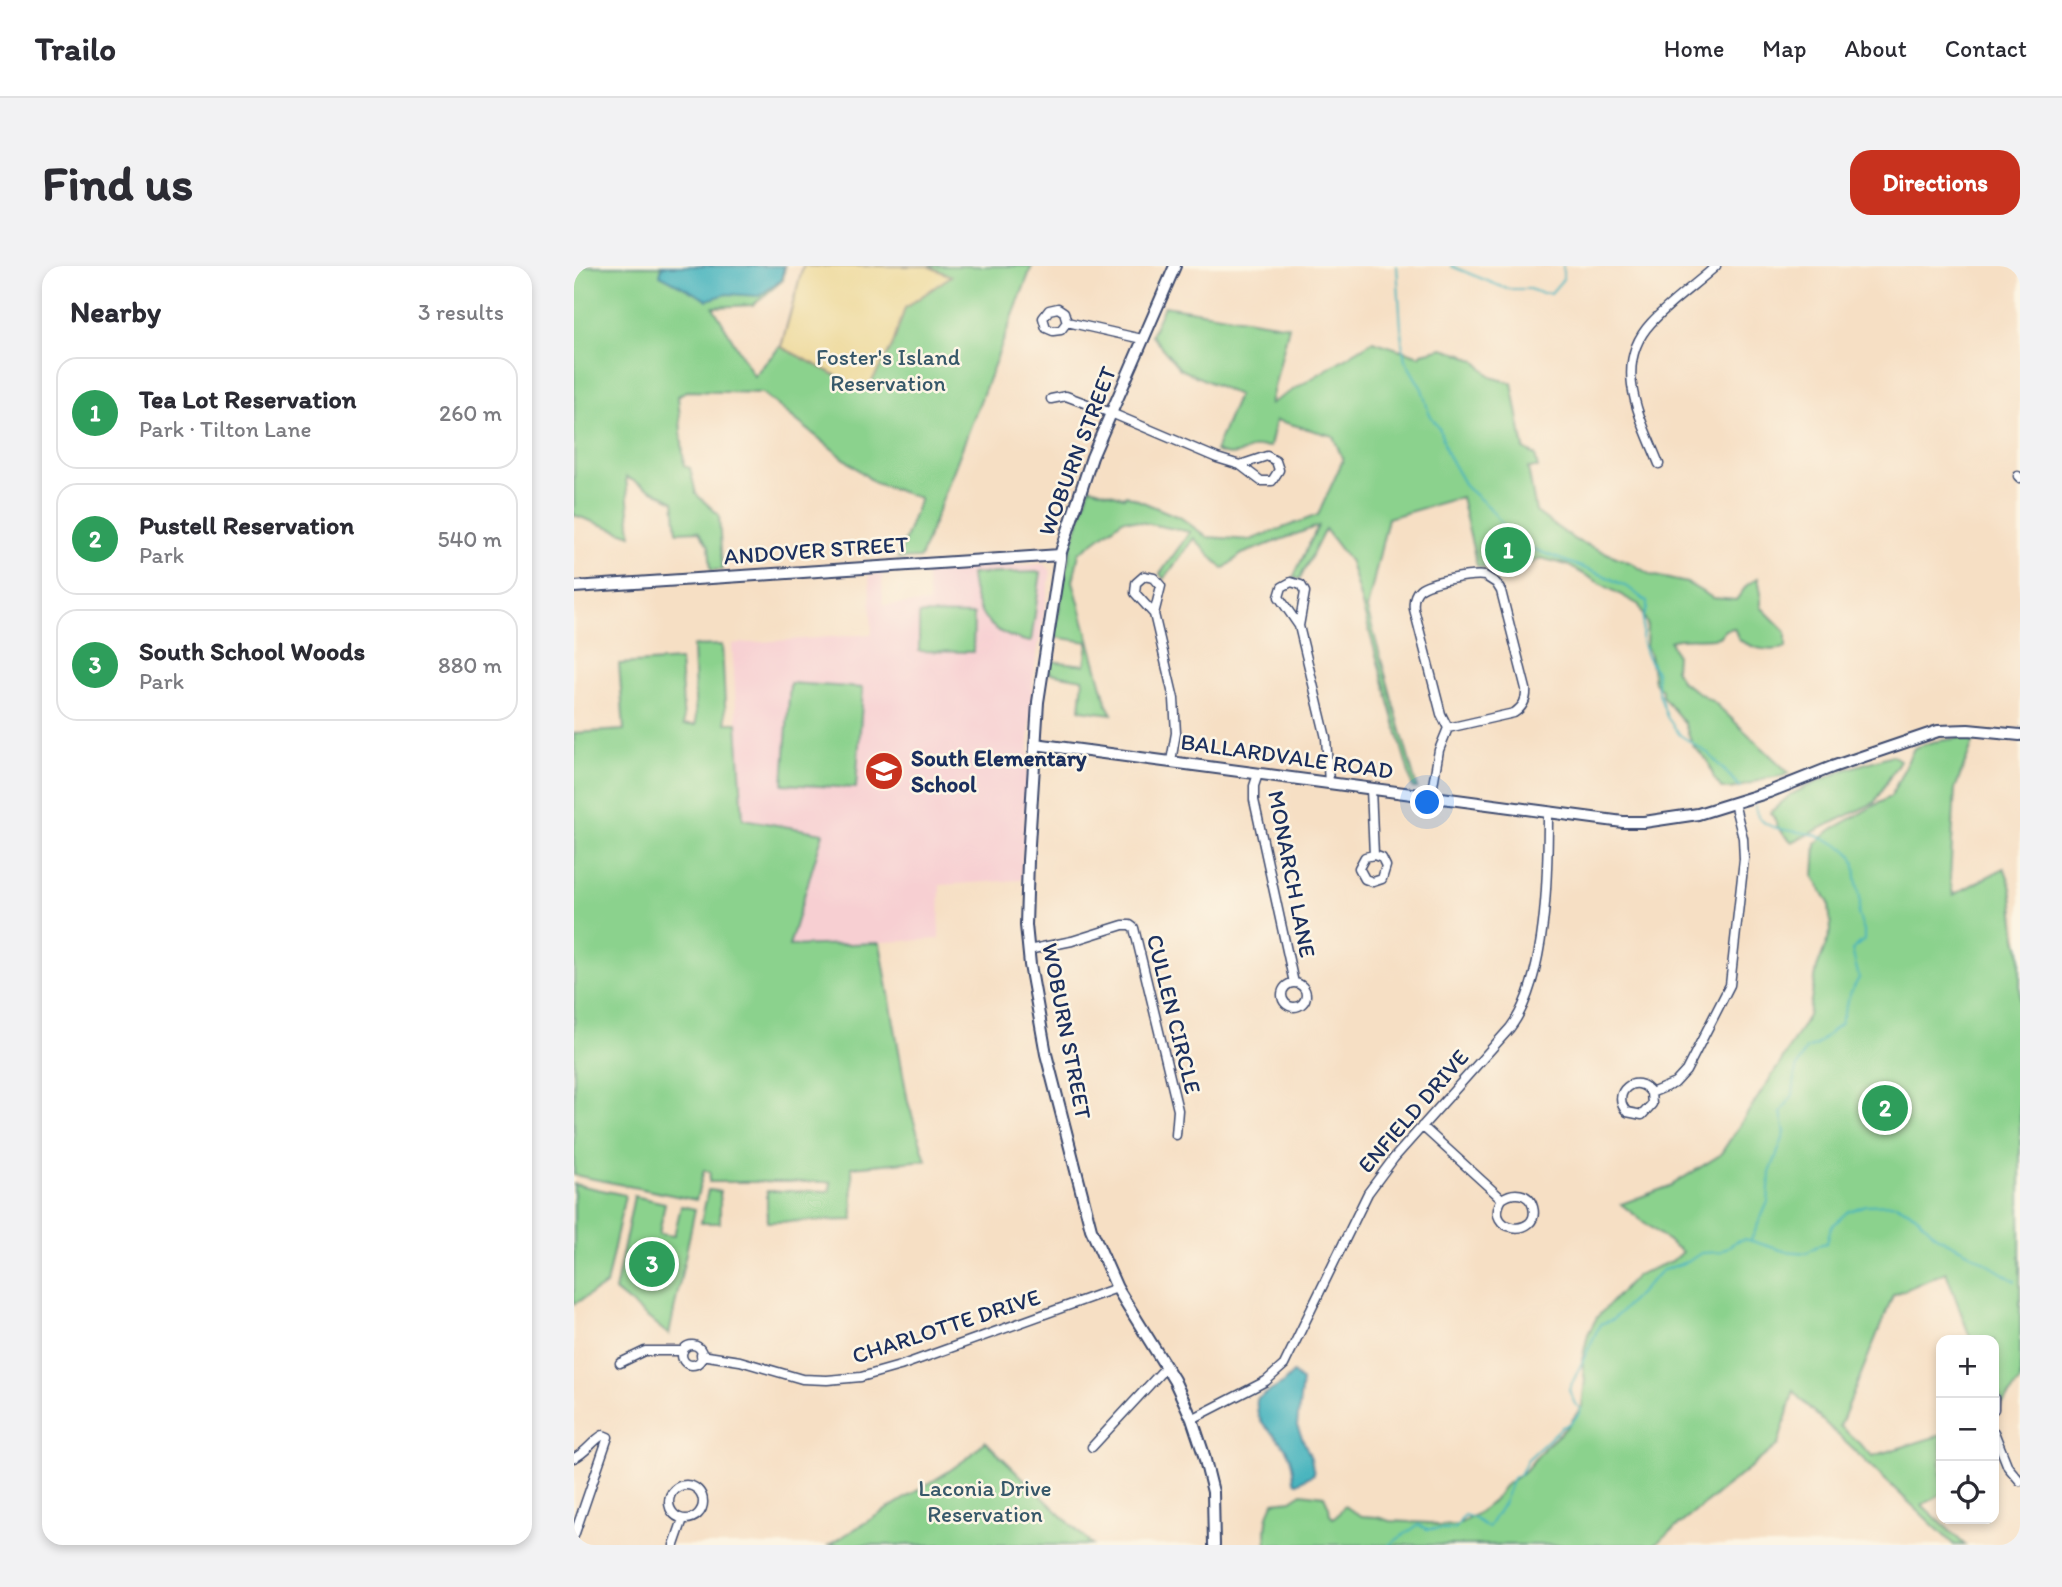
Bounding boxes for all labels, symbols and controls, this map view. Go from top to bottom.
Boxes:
text: Trailo [35,29,116,68]
text: Home [1664,34,1724,63]
text: Map [1762,34,1806,63]
text: About [1844,34,1907,63]
text: Contact [1945,34,2027,63]
button: Directions [1850,150,2020,215]
text: Find us [42,153,193,212]
text: Nearby [70,293,161,330]
text: 3 results [418,298,504,326]
park label: Foster's Island Reservation [816,343,960,397]
street label: WOBURN STREET [1032,362,1122,540]
text: Tea Lot Reservation [139,383,357,415]
text: 1 [90,399,100,427]
text: 260 m [439,399,502,427]
text: Park · Tilton Lane [139,415,311,443]
text: Pustell Reservation [139,509,354,541]
pin: 1 [1485,524,1531,576]
text: 2 [89,525,101,553]
text: 540 m [437,525,502,553]
street label: ANDOVER STREET [723,530,909,570]
text: Park [139,541,184,569]
text: South School Woods [139,635,365,667]
text: 3 [89,651,101,679]
text: 880 m [438,651,502,679]
text: Park [139,667,184,695]
street label: BALLARDVALE ROAD [1179,727,1395,785]
place label: South Elementary School [911,744,1087,798]
school or university icon: South Elementary School [863,750,905,792]
your location [1410,785,1444,819]
street label: MONARCH LANE [1262,788,1322,960]
street label: CULLEN CIRCLE [1141,931,1207,1097]
street label: WOBURN STREET [1036,940,1098,1122]
street label: ENFIELD DRIVE [1352,1043,1474,1179]
pin: 2 [1862,1082,1908,1134]
pin: 3 [629,1238,675,1290]
street label: CHARLOTTE DRIVE [848,1282,1044,1370]
map controls [1936,1335,1999,1524]
button: + [1936,1335,1999,1398]
button: − [1936,1398,1999,1461]
button: locate [1936,1461,1999,1524]
park label: Laconia Drive Reservation [918,1474,1052,1528]

